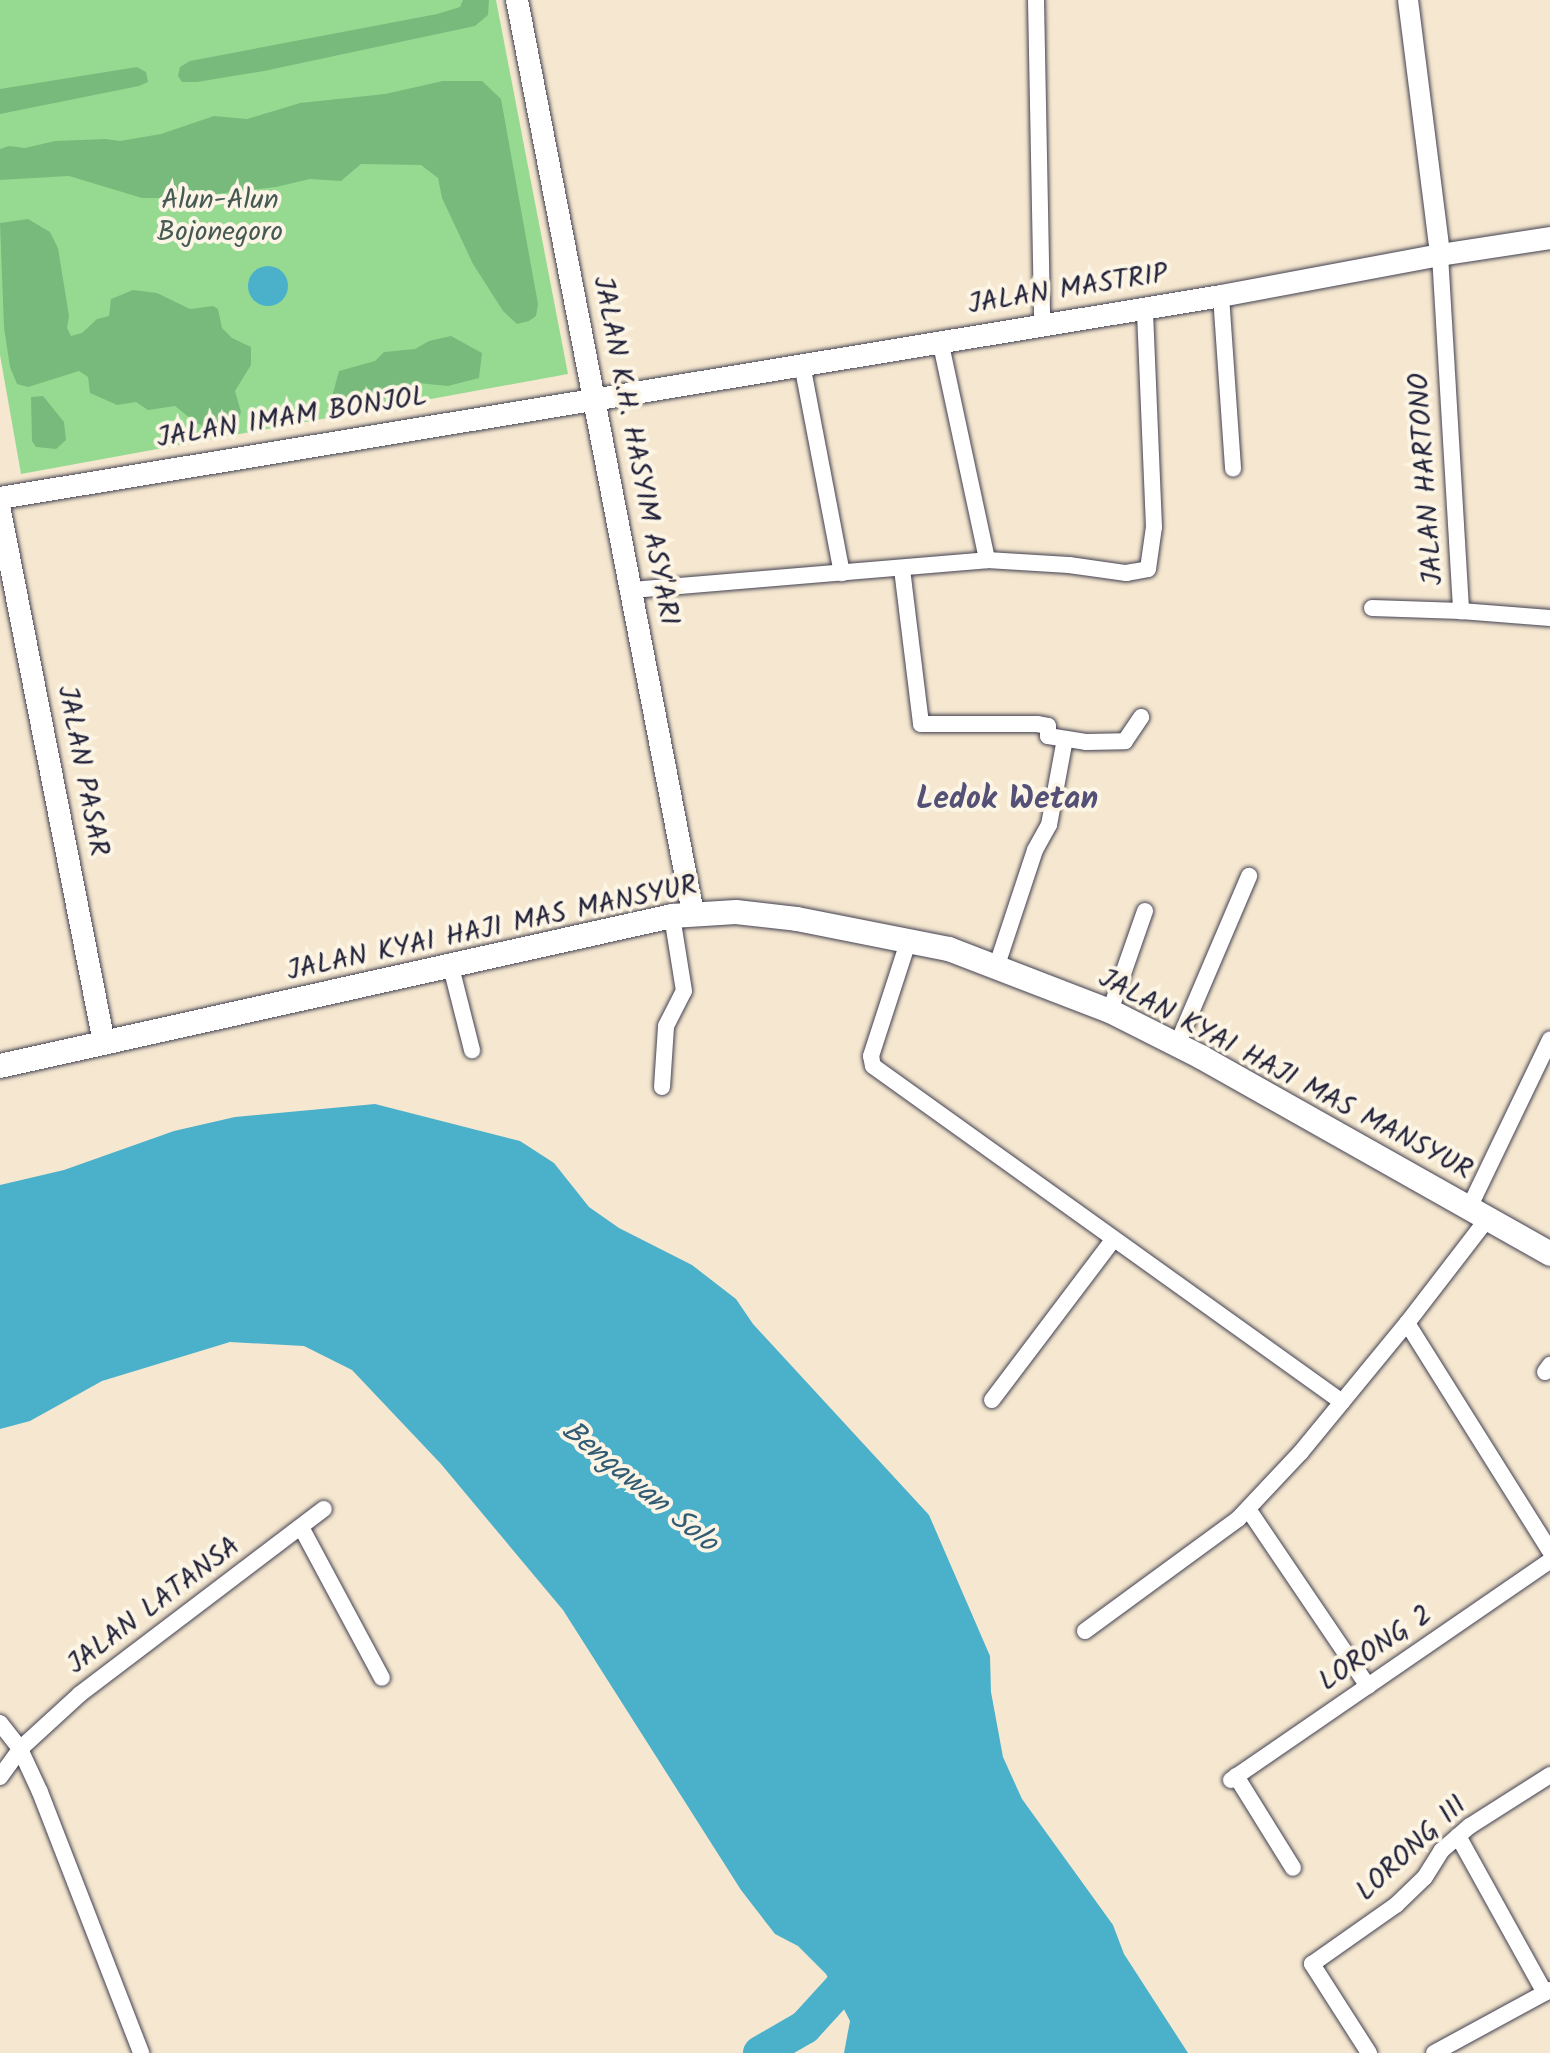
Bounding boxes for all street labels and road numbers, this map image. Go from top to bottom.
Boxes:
street label: JALAN MASTRIP [966,258,1170,322]
street label: JALAN K.H. HASYIM ASY'ARI [585,273,685,629]
street label: JALAN HARTONO [1403,372,1451,586]
street label: JALAN IMAM BONJOL [154,380,430,456]
street label: JALAN PASAR [49,683,115,859]
street label: JALAN KYAI HAJI MAS MANSYUR [284,869,700,989]
street label: JALAN KYAI HAJI MAS MANSYUR [1092,962,1478,1188]
street label: JALAN LATANSA [61,1530,247,1682]
street label: LORONG 2 [1313,1599,1439,1699]
street label: LORONG III [1350,1789,1474,1909]

